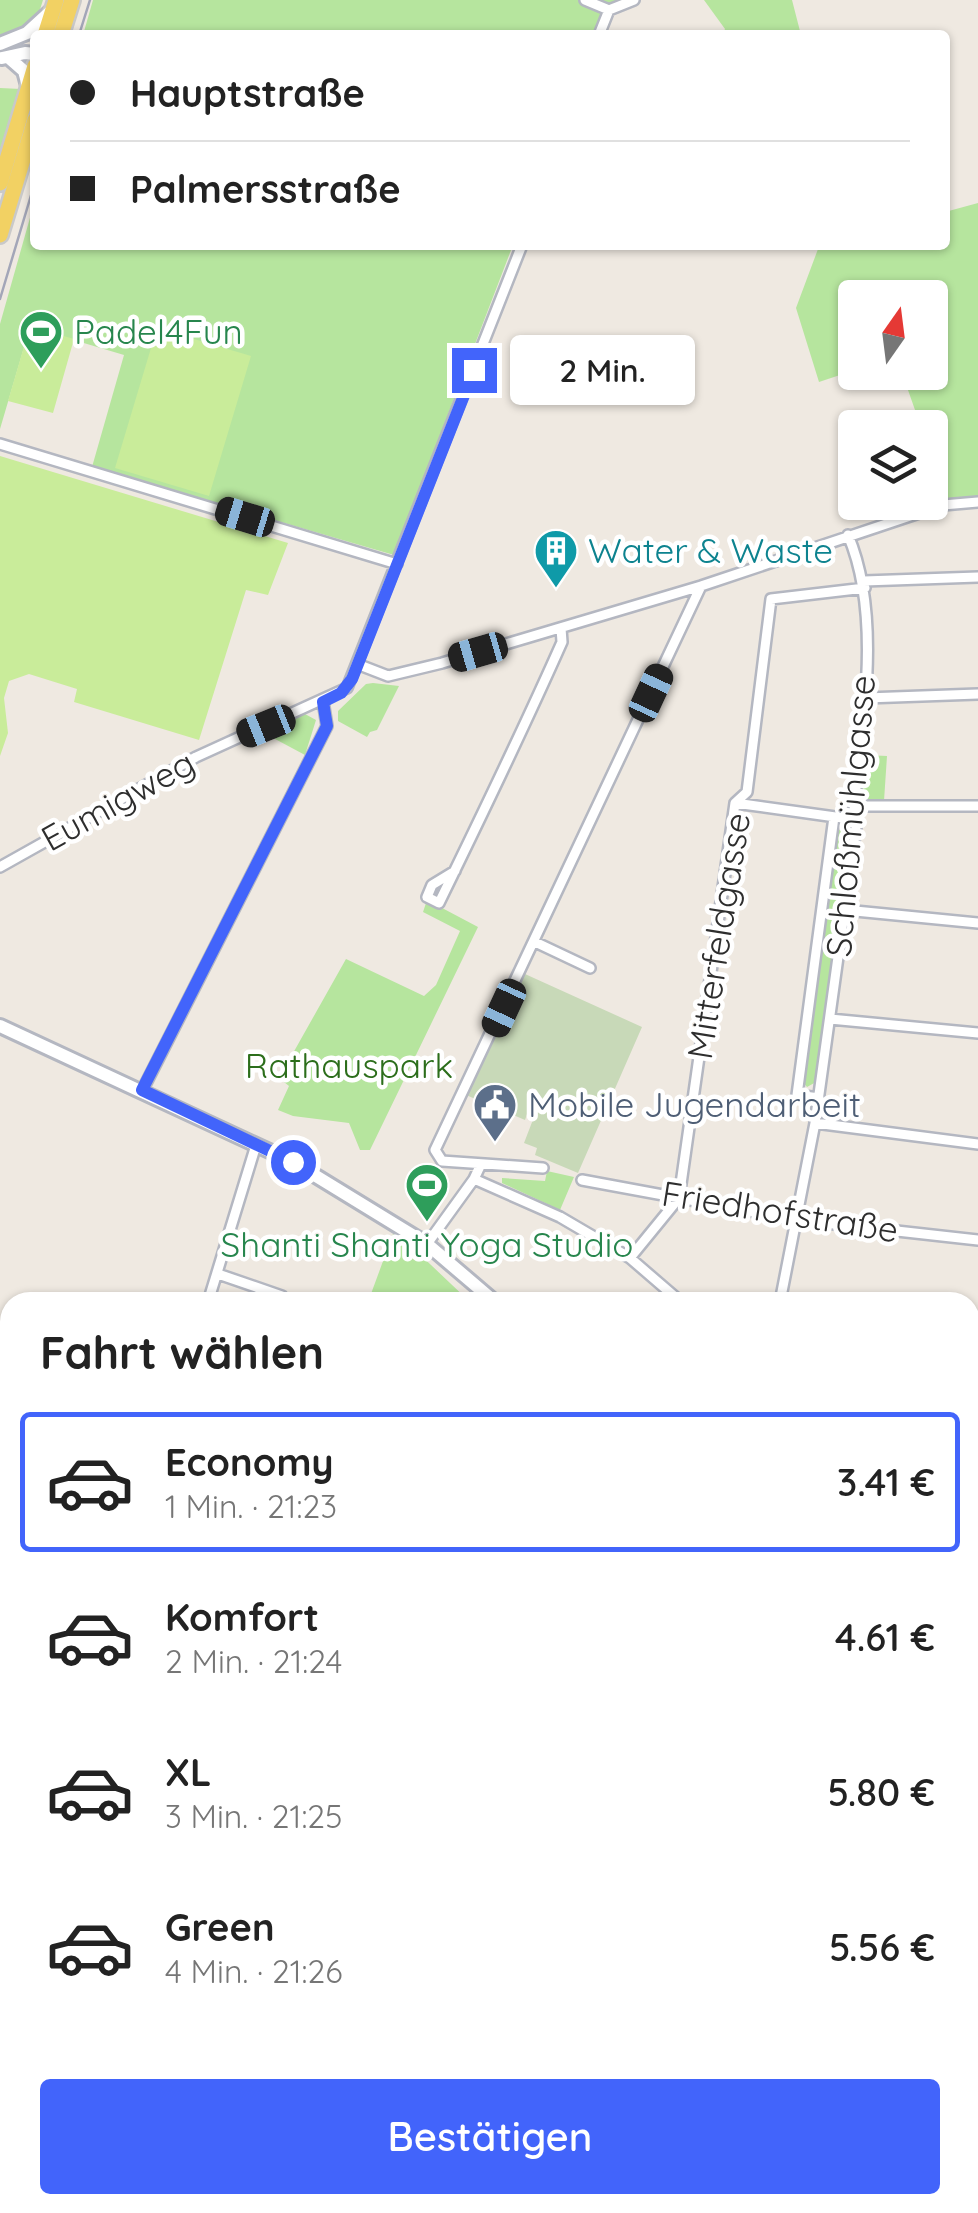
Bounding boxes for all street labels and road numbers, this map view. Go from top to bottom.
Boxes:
street label: Schloßmühlgasse [816,673,884,959]
street label: Eumigweg [33,740,202,860]
street label: Mitterfeldgasse [677,810,759,1062]
street label: Friedhofstraße [659,1171,901,1251]

